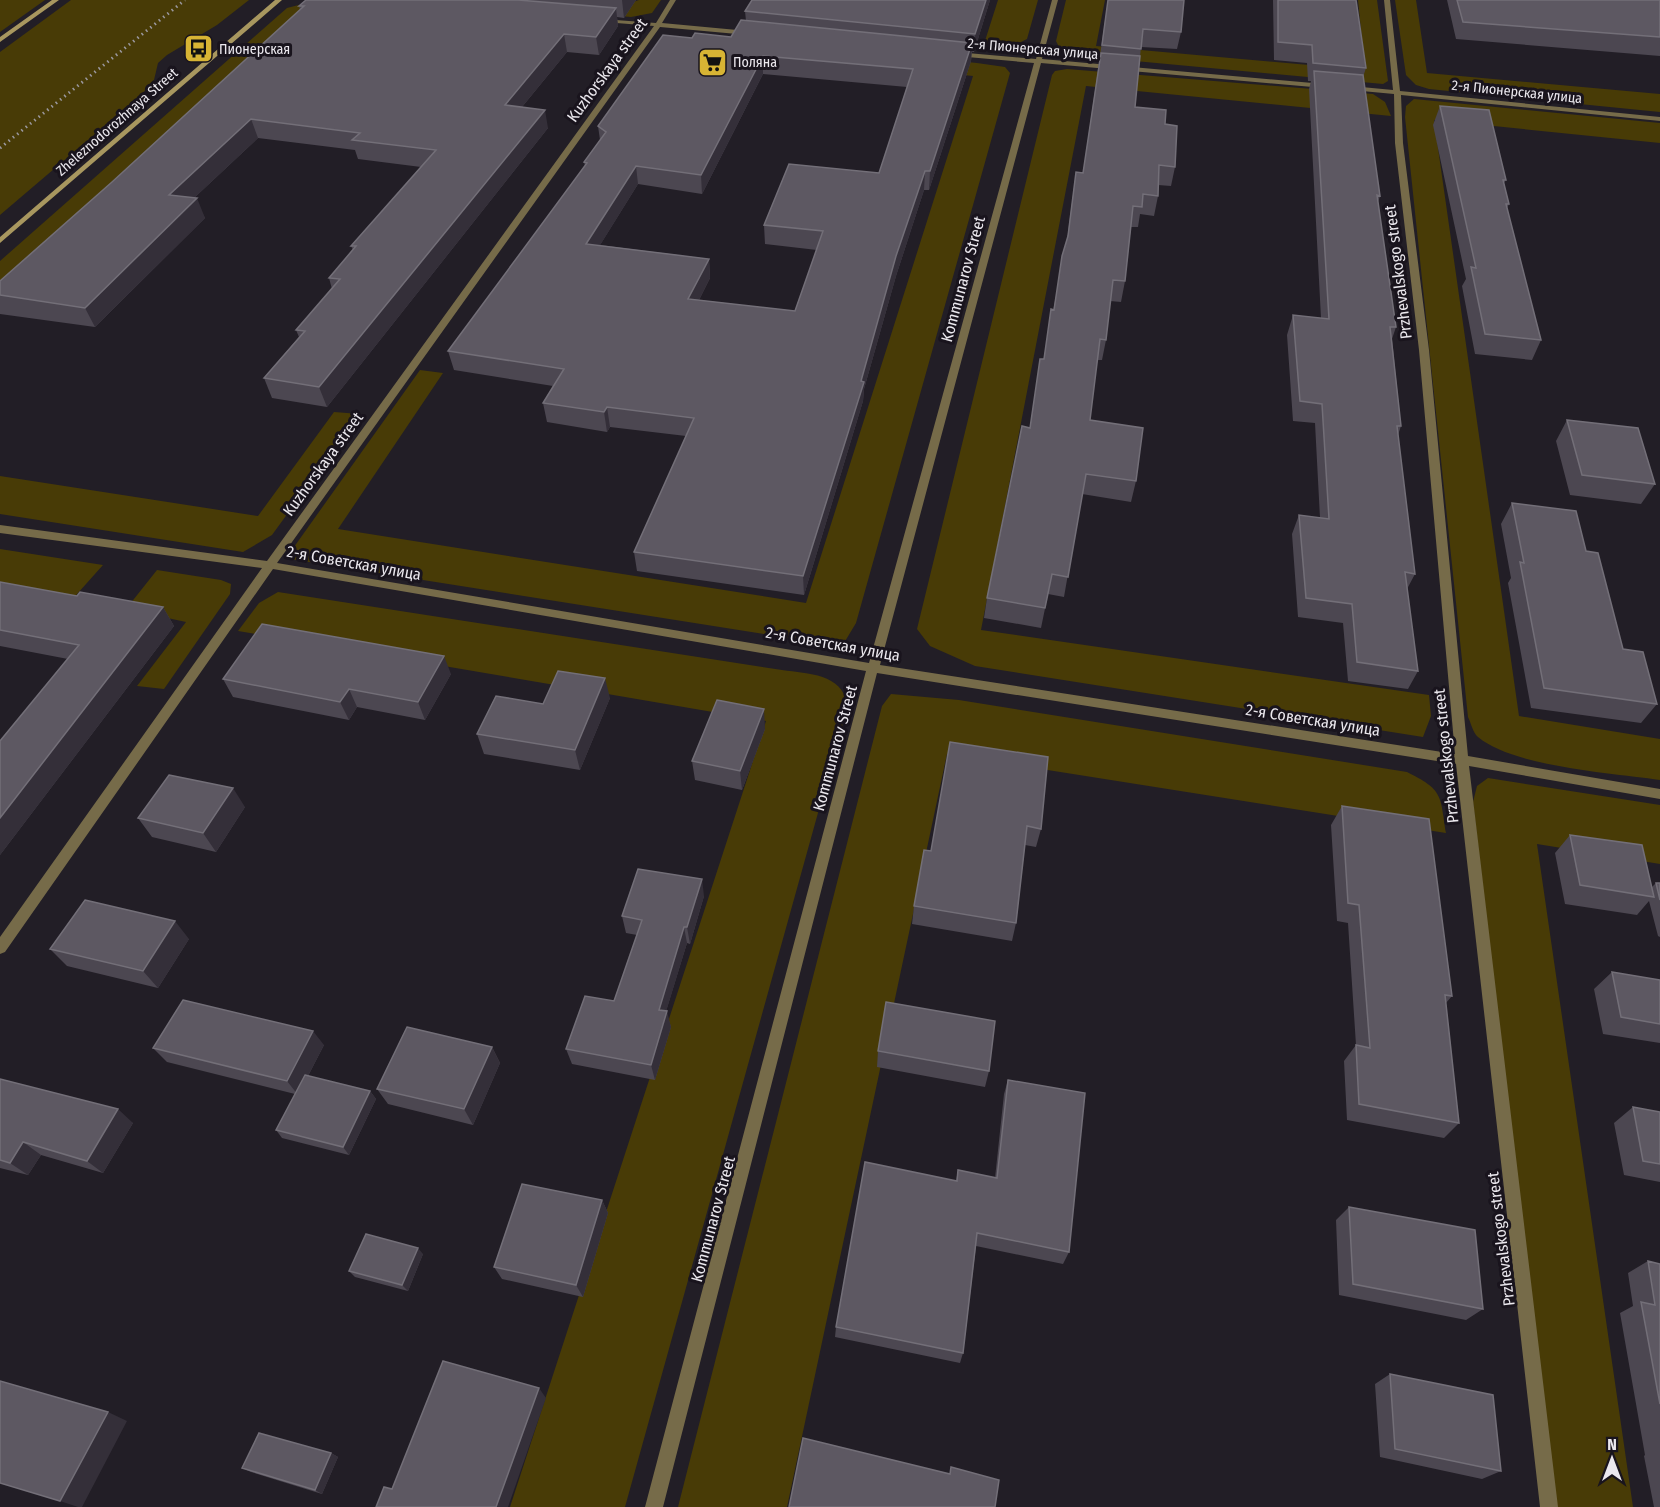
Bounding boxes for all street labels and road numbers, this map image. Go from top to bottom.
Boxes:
street label: Kuzhorskaya street [563,14,651,126]
street label: 2-я Пионерская улица [967,35,1099,63]
street label: Zheleznodorozhnaya Street [53,64,182,180]
street label: 2-я Пионерская улица [1451,77,1583,107]
street label: Przhevalskogo street [1380,203,1416,340]
street label: Kommunarov Street [937,213,989,344]
street label: Kuzhorskaya street [279,408,367,520]
street label: 2-я Советская улица [285,542,423,584]
street label: 2-я Советская улица [764,623,902,665]
street label: Kommunarov Street [809,682,861,813]
street label: Przhevalskogo street [1429,687,1463,824]
street label: 2-я Советская улица [1244,700,1382,740]
street label: Kommunarov Street [687,1153,739,1284]
street label: Przhevalskogo street [1483,1170,1519,1307]

